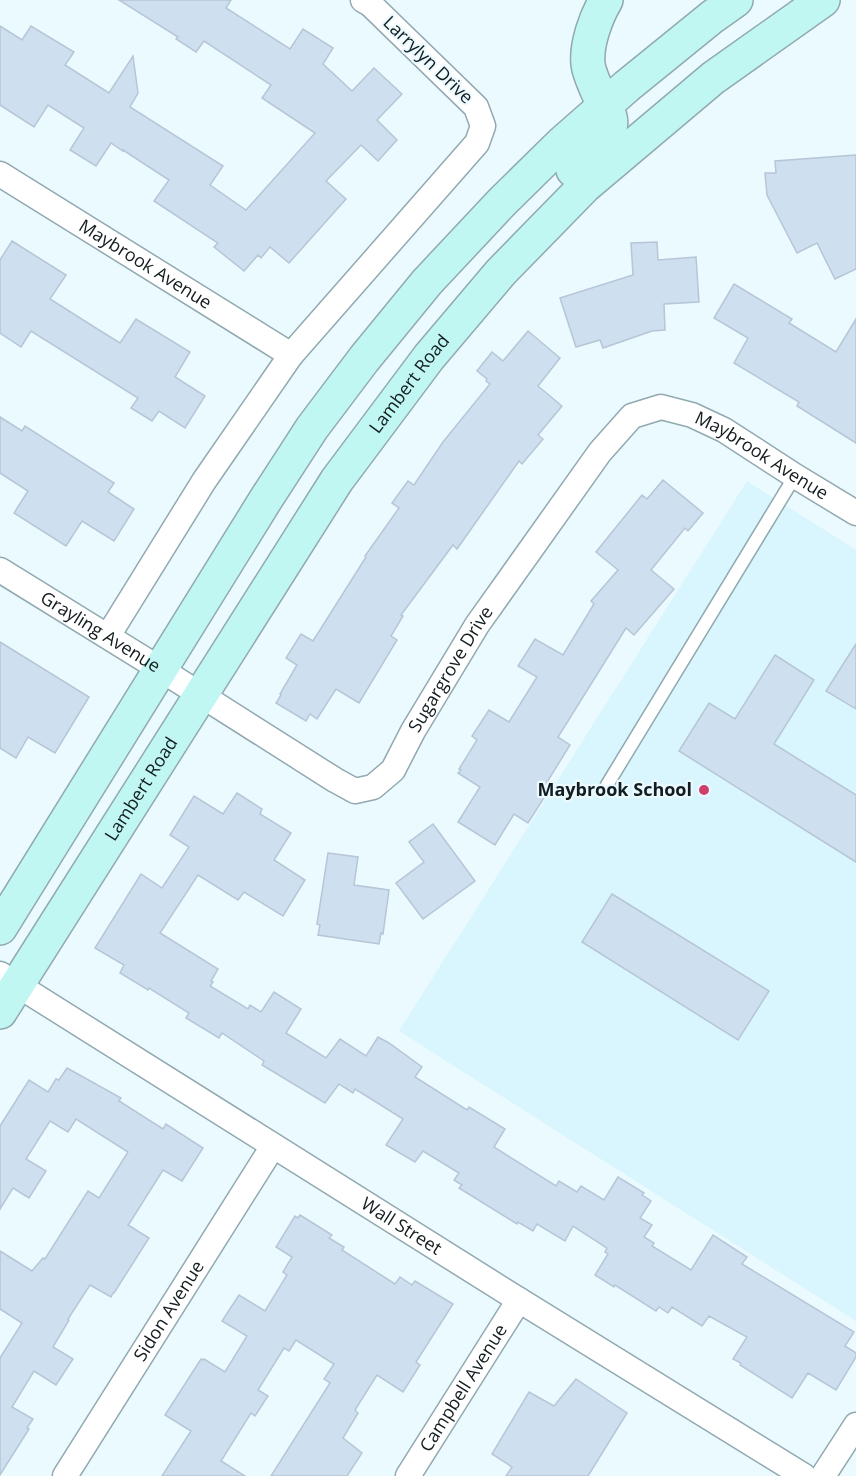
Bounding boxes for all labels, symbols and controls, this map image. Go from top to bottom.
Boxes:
street label: Larrylyn Drive [378,10,479,108]
street label: Maybrook Avenue [75,213,217,314]
street label: Lambert Road [363,329,454,438]
street label: Maybrook Avenue [691,405,833,504]
street label: Grayling Avenue [36,585,165,677]
street label: Sugargrove Drive [402,601,498,736]
street label: Lambert Road [99,732,182,845]
place label: Maybrook School [537,777,692,801]
marker: Maybrook School [697,783,711,797]
street label: Wall Street [357,1191,447,1260]
street label: Sidon Avenue [127,1256,209,1365]
street label: Campbell Avenue [413,1319,512,1456]

